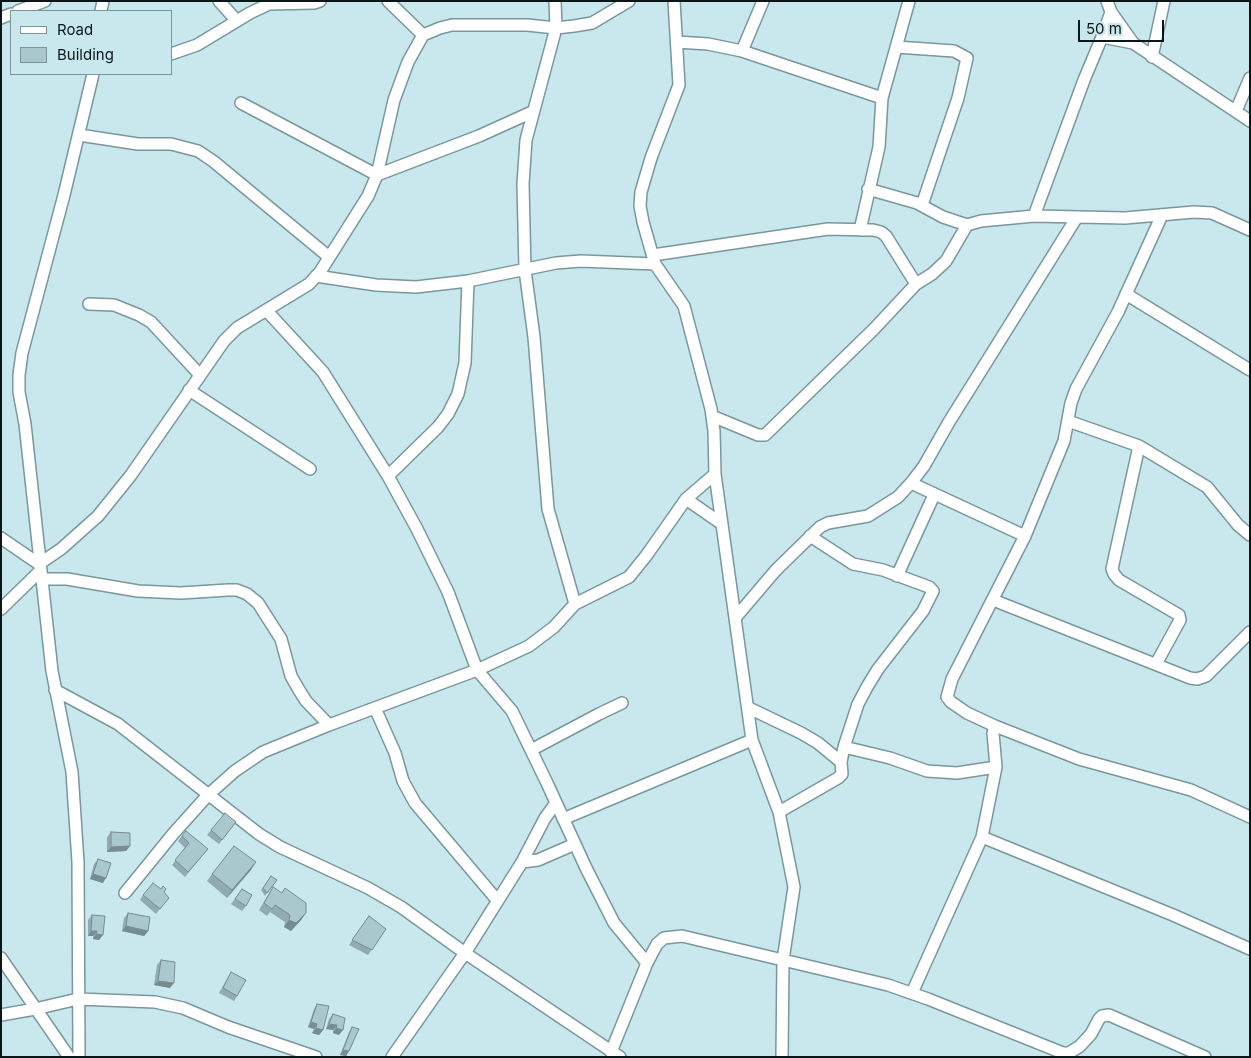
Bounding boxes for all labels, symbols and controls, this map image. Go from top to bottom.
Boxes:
legend [10,10,172,75]
scale bar [1081,10,1167,42]
text: 50 m [1086,19,1122,38]
text: Road [57,20,93,39]
text: Building [57,45,114,64]

